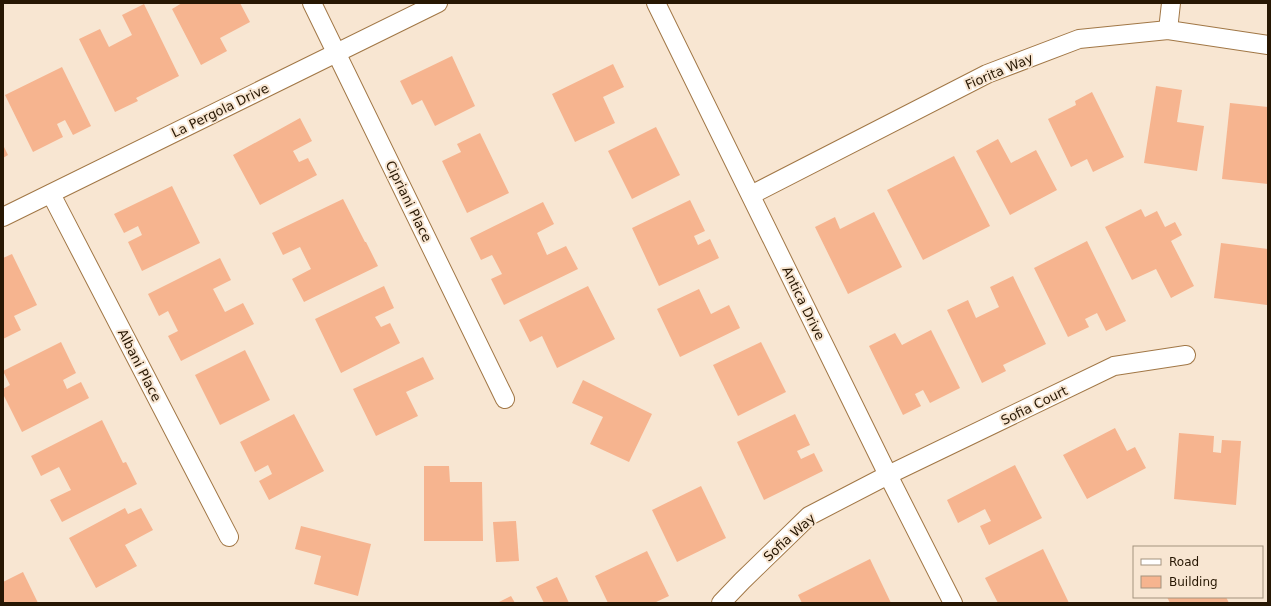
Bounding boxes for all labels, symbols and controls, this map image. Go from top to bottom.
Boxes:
street label: Fiorita Way [963,50,1036,92]
street label: La Pergola Drive [169,80,271,141]
street label: Cipriani Place [382,158,435,244]
street label: Antica Drive [779,264,828,342]
street label: Albani Place [115,327,164,404]
street label: Sofia Court [998,383,1070,428]
street label: Sofia Way [760,510,818,564]
legend [1133,546,1263,598]
text: Road [1169,555,1199,569]
text: Building [1169,575,1218,589]

